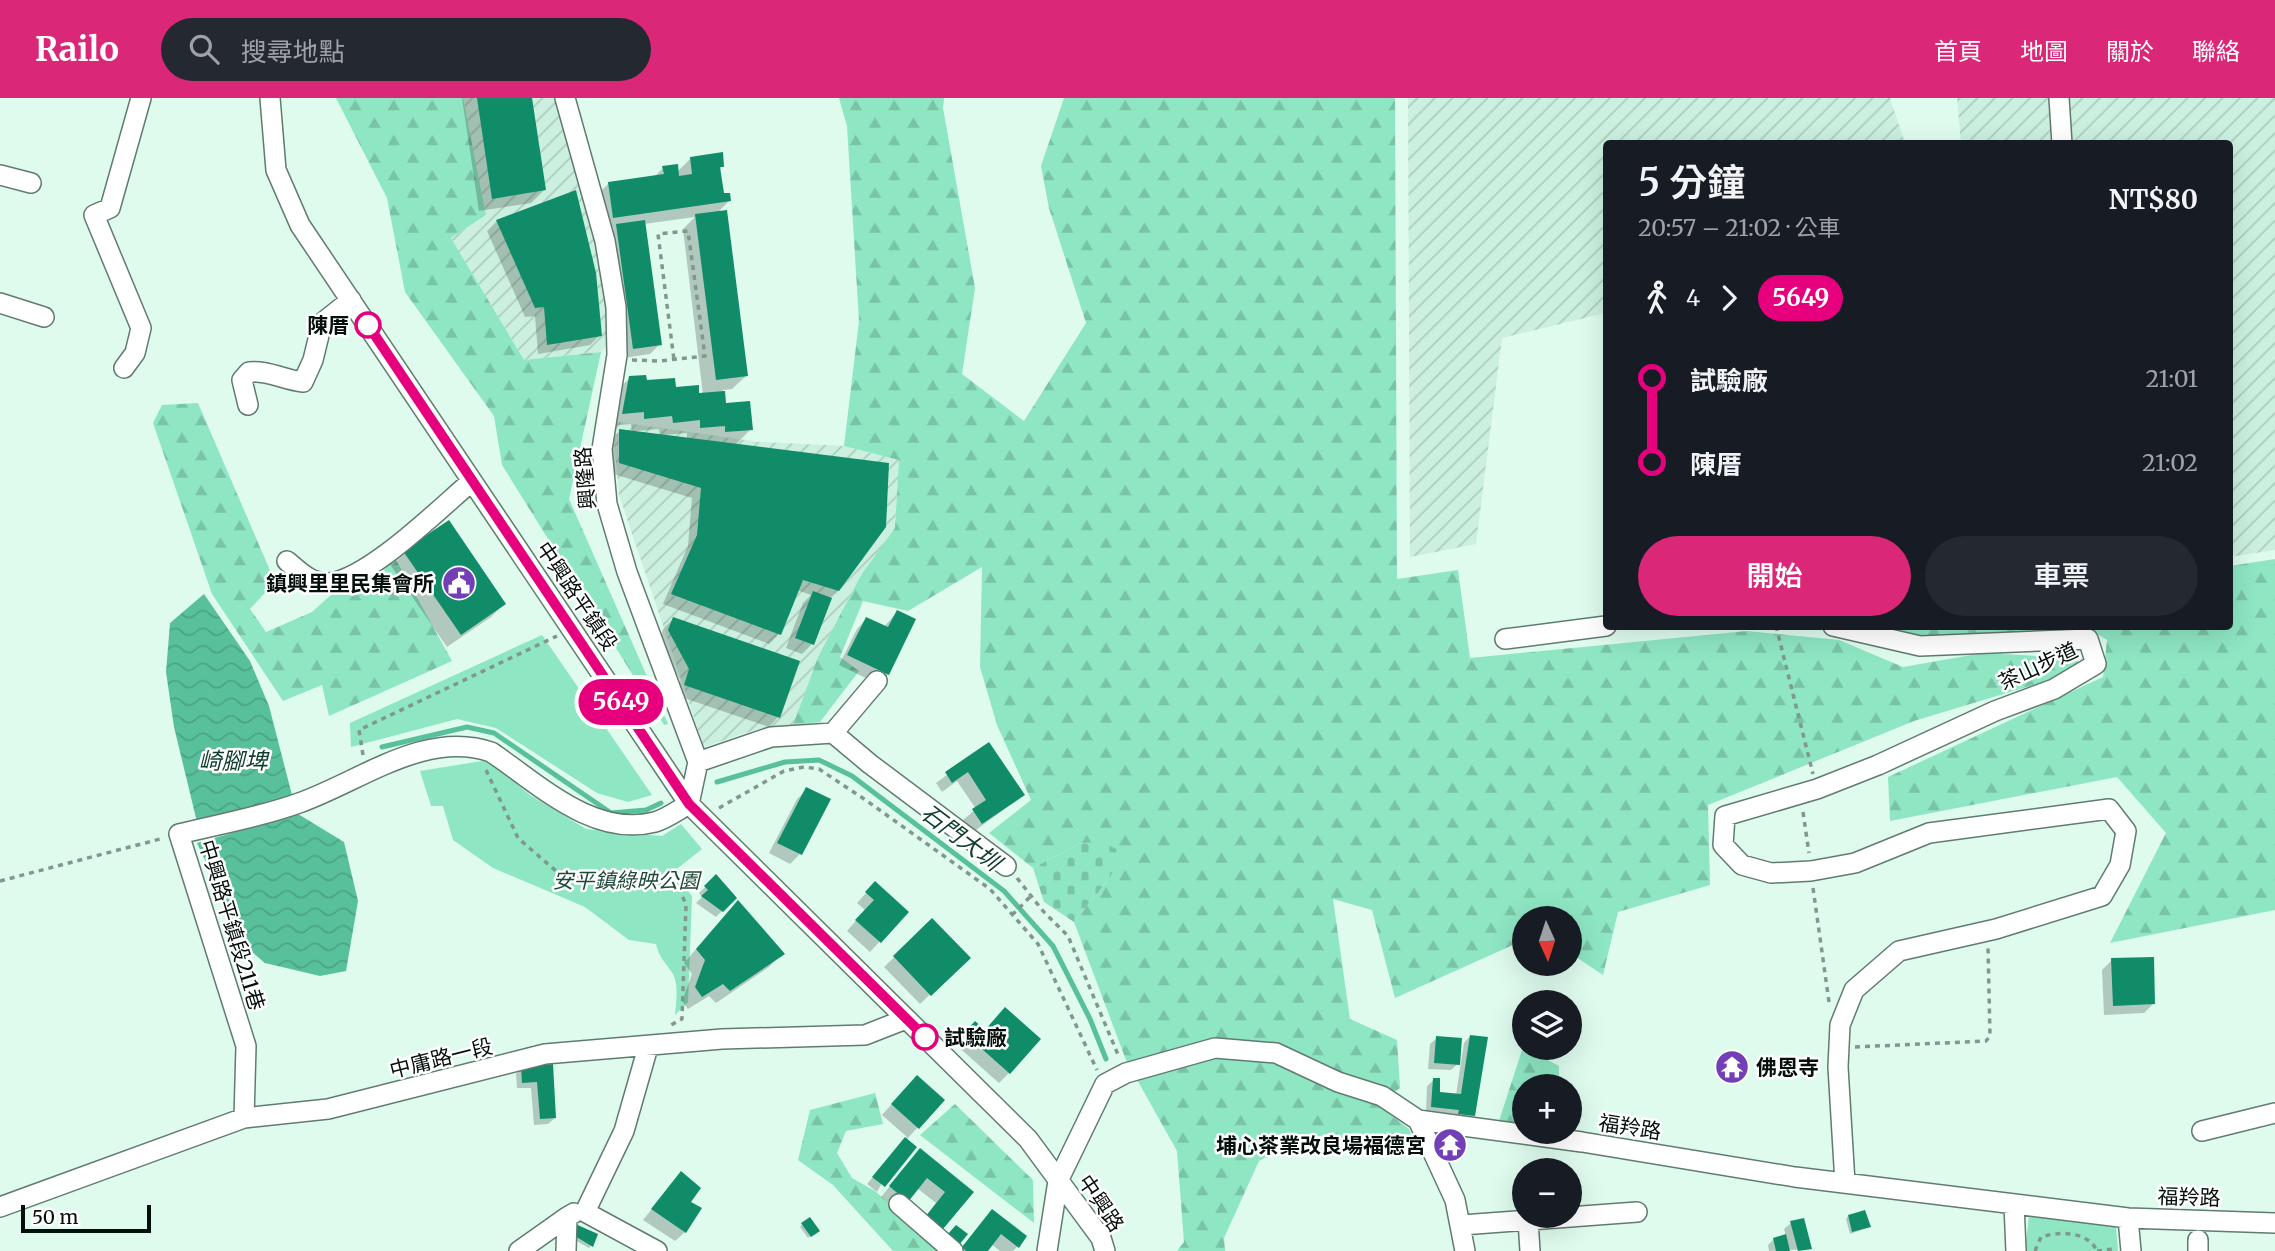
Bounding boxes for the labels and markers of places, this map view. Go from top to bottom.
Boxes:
place label: 陳厝 [307,312,349,339]
marker: 陳厝 [355,312,381,338]
public building icon: 鎮興里里民集會所 [440,564,478,602]
place label: 鎮興里里民集會所 [266,570,434,597]
marker: 試驗廠 [912,1024,938,1050]
place label: 試驗廠 [944,1024,1007,1051]
temple icon: 佛恩寺 [1713,1048,1751,1086]
place label: 佛恩寺 [1756,1054,1819,1081]
temple icon: 埔心茶業改良場福德宮 [1431,1126,1469,1164]
place label: 埔心茶業改良場福德宮 [1216,1132,1426,1159]

